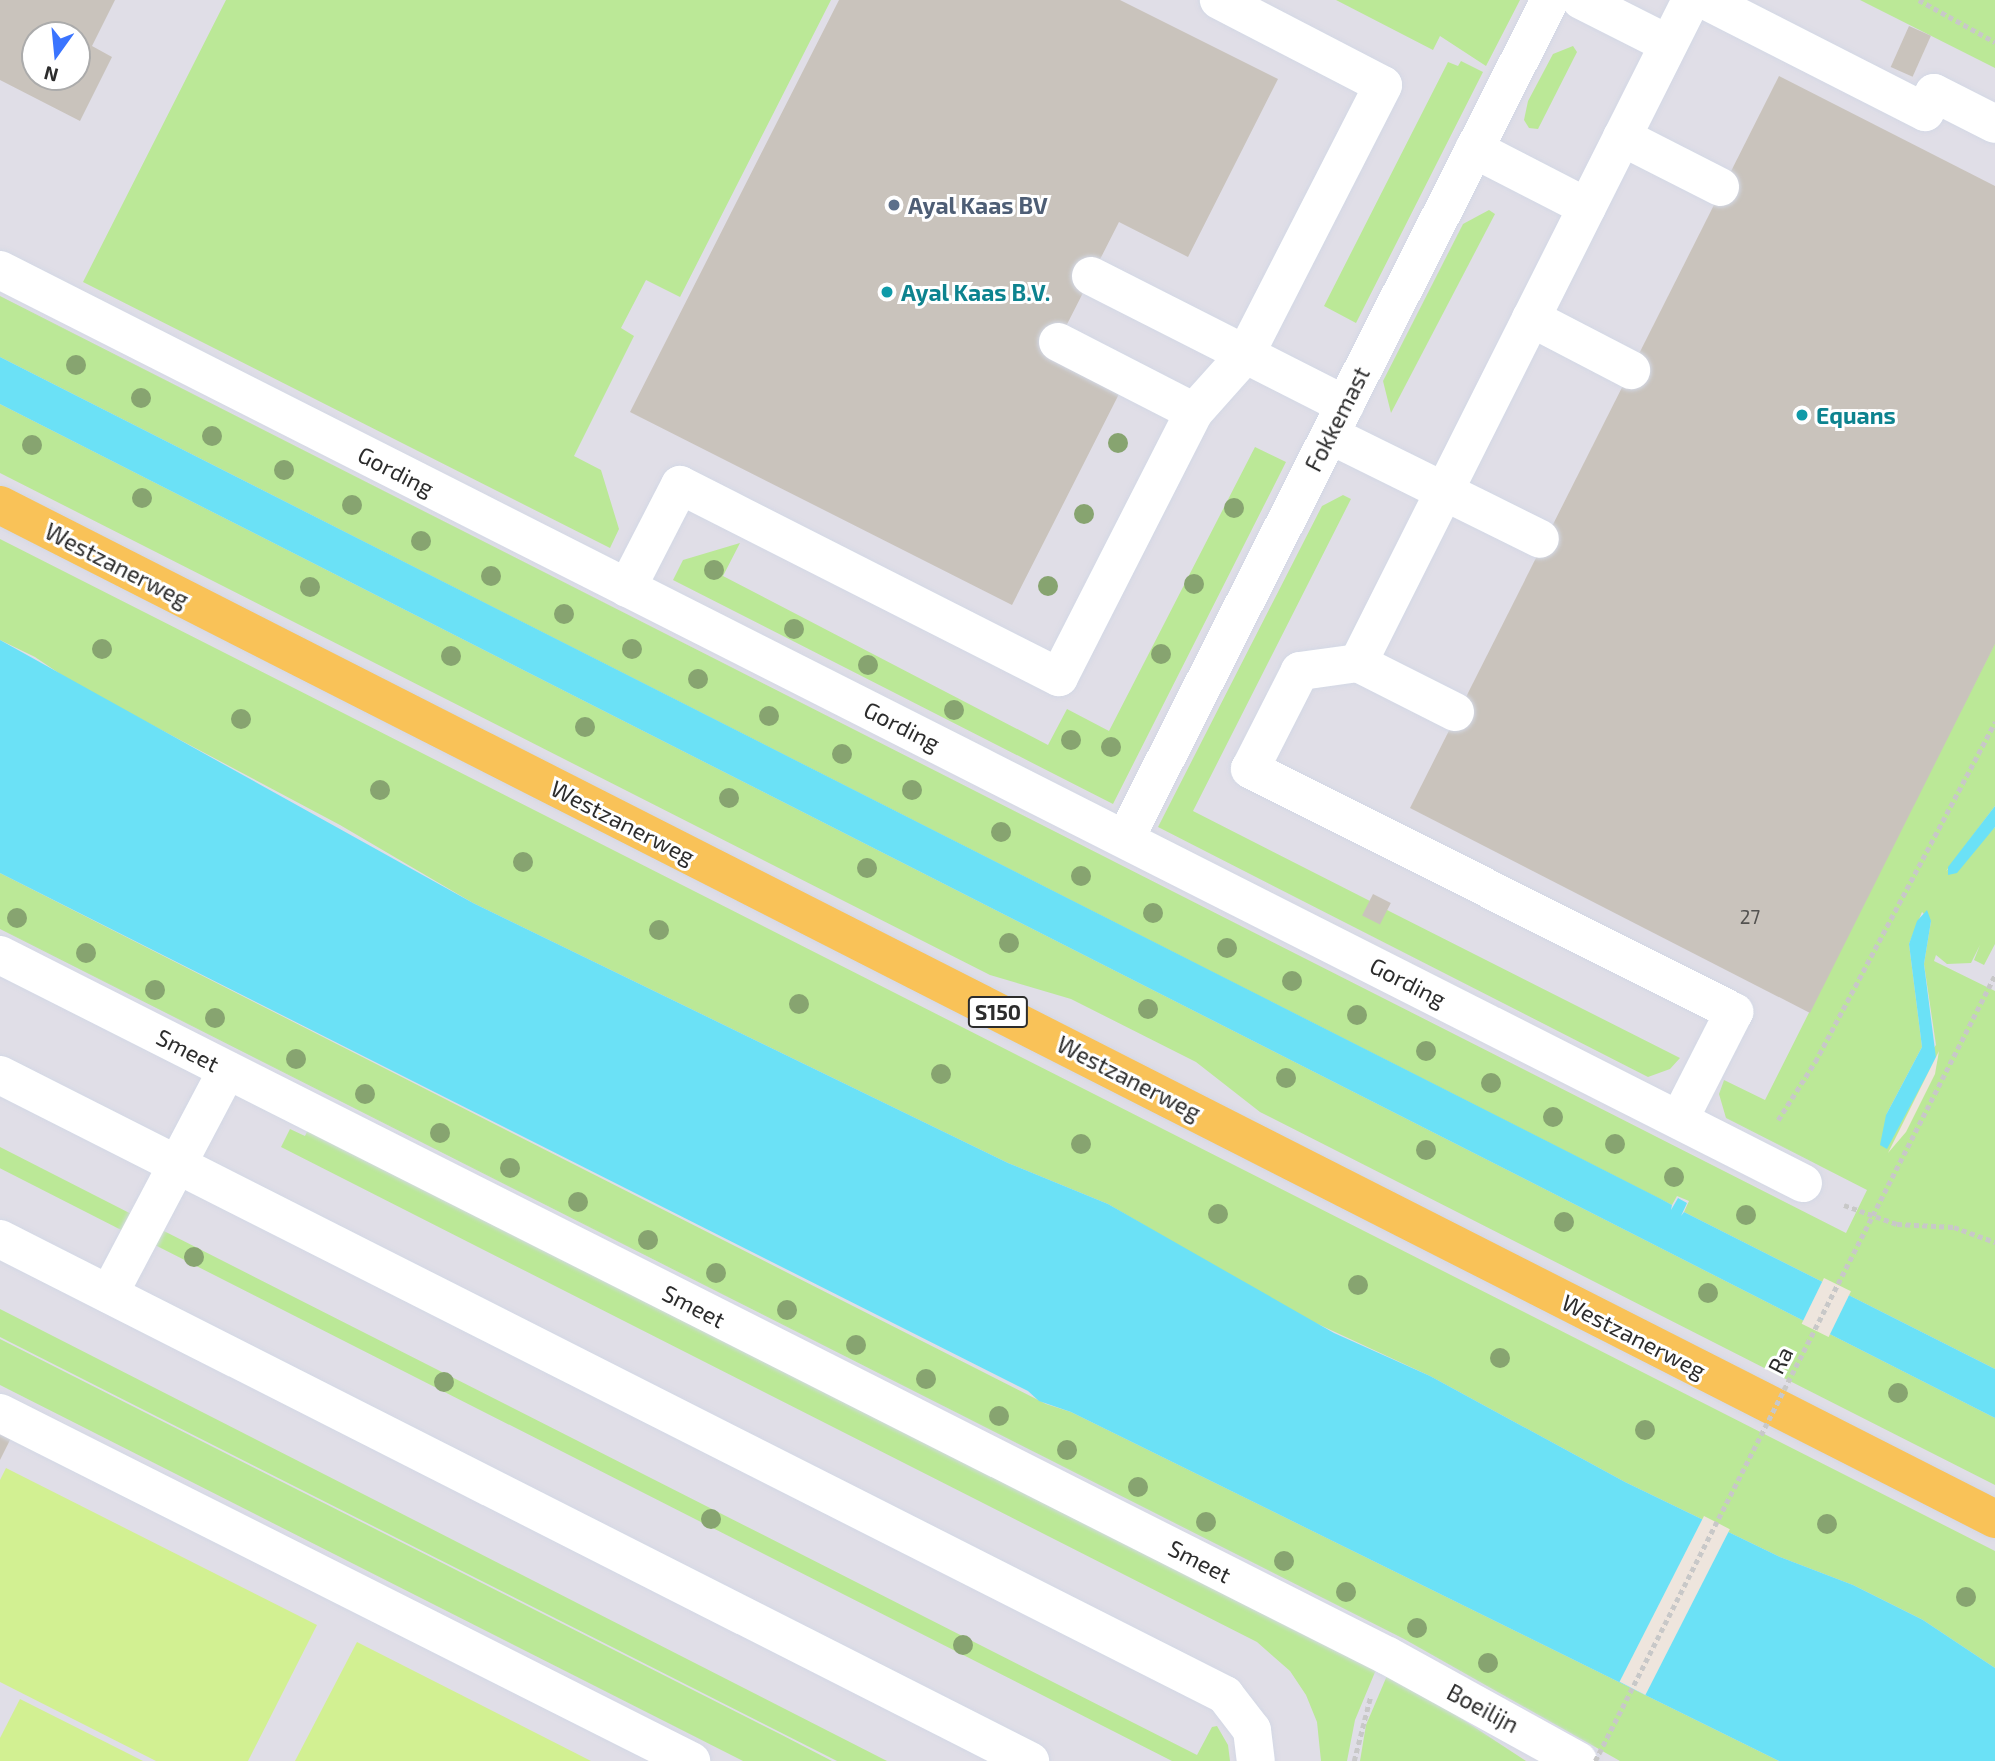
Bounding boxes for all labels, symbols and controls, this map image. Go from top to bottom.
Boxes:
north arrow [21,21,91,91]
text: N [41,62,61,88]
place label: Ayal Kaas BV [908,191,1048,219]
marker: Ayal Kaas BV [886,197,902,213]
place label: Ayal Kaas B.V. [901,278,1051,306]
marker: Ayal Kaas B.V. [879,284,895,300]
street label: Fokkemast [1299,362,1375,476]
place label: Equans [1816,401,1896,429]
marker: Equans [1794,407,1810,423]
street label: Gording [353,440,439,502]
street label: Westzanerweg [41,517,193,613]
street label: Gording [859,695,945,757]
street label: Westzanerweg [547,774,699,870]
house number: 27 [1740,906,1760,928]
street label: Gording [1365,951,1451,1013]
road number: S150 [967,995,1030,1030]
street label: Smeet [152,1023,224,1077]
street label: Westzanerweg [1053,1030,1205,1126]
street label: Smeet [658,1279,730,1333]
street label: Westzanerweg [1558,1288,1710,1384]
street label: Ra [1762,1342,1798,1378]
street label: Smeet [1164,1534,1236,1588]
street label: Boeilijn [1443,1678,1523,1738]

